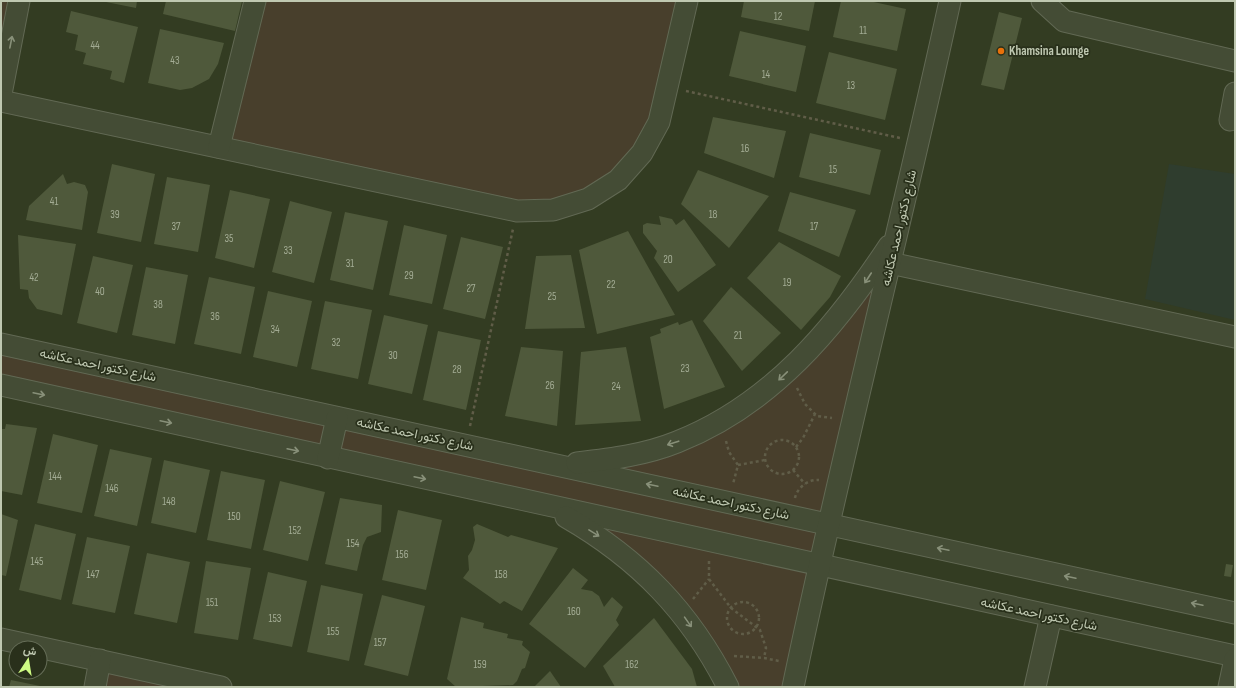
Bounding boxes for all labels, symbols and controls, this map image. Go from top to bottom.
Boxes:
house number: 12 [774,10,783,23]
house number: 11 [859,24,867,37]
one-way arrow [8,36,16,49]
house number: 44 [90,39,100,52]
place label: Khamsina Lounge [1009,43,1089,59]
marker: Khamsina Lounge [996,46,1006,56]
house number: 43 [170,54,180,67]
house number: 14 [762,68,771,81]
house number: 13 [847,79,856,92]
house number: 16 [741,142,750,155]
house number: 15 [829,163,837,176]
street label: شارع دكتور احمد عكاشه [878,168,921,288]
house number: 41 [50,195,58,208]
house number: 39 [110,208,120,221]
house number: 18 [709,208,718,221]
house number: 37 [171,220,181,233]
house number: 17 [810,220,819,233]
house number: 35 [224,232,234,245]
house number: 33 [283,244,293,257]
house number: 20 [663,253,673,266]
house number: 31 [346,257,354,270]
house number: 29 [404,269,414,282]
house number: 42 [29,271,39,284]
one-way arrow [864,272,872,283]
house number: 19 [783,276,791,289]
house number: 22 [606,278,616,291]
house number: 27 [467,282,476,295]
house number: 40 [95,285,105,298]
house number: 25 [548,290,556,303]
house number: 38 [153,298,163,311]
house number: 36 [210,310,220,323]
house number: 34 [270,323,280,336]
house number: 21 [734,329,742,342]
house number: 32 [331,336,341,349]
street label: شارع دكتور احمد عكاشه [38,345,158,386]
house number: 30 [388,349,398,362]
house number: 23 [680,362,690,375]
house number: 28 [452,363,462,376]
one-way arrow [778,371,788,381]
house number: 26 [545,379,555,392]
house number: 24 [611,380,621,393]
one-way arrow [32,390,45,398]
street label: شارع دكتور احمد عكاشه [355,414,475,455]
one-way arrow [159,418,172,426]
one-way arrow [666,440,679,447]
one-way arrow [286,446,299,454]
house number: 144 [48,470,62,483]
one-way arrow [413,474,426,482]
one-way arrow [646,481,659,489]
house number: 146 [105,482,119,495]
street label: شارع دكتور احمد عكاشه [671,483,791,524]
house number: 148 [162,495,176,508]
house number: 150 [227,510,241,523]
house number: 152 [289,524,302,537]
one-way arrow [588,529,599,537]
house number: 154 [347,537,360,550]
one-way arrow [937,545,950,553]
house number: 156 [395,548,409,561]
house number: 145 [31,555,43,568]
house number: 147 [87,568,100,581]
house number: 158 [494,568,508,581]
one-way arrow [1064,572,1077,580]
street label: شارع دكتور احمد عكاشه [979,594,1099,635]
house number: 151 [206,596,218,609]
one-way arrow [1191,600,1204,608]
house number: 160 [567,605,581,618]
house number: 153 [269,612,282,625]
one-way arrow [684,616,692,627]
house number: 155 [327,625,339,638]
house number: 157 [374,636,387,649]
north arrow [8,640,48,680]
text: ش [22,643,38,658]
house number: 159 [473,658,487,671]
house number: 162 [625,658,639,671]

